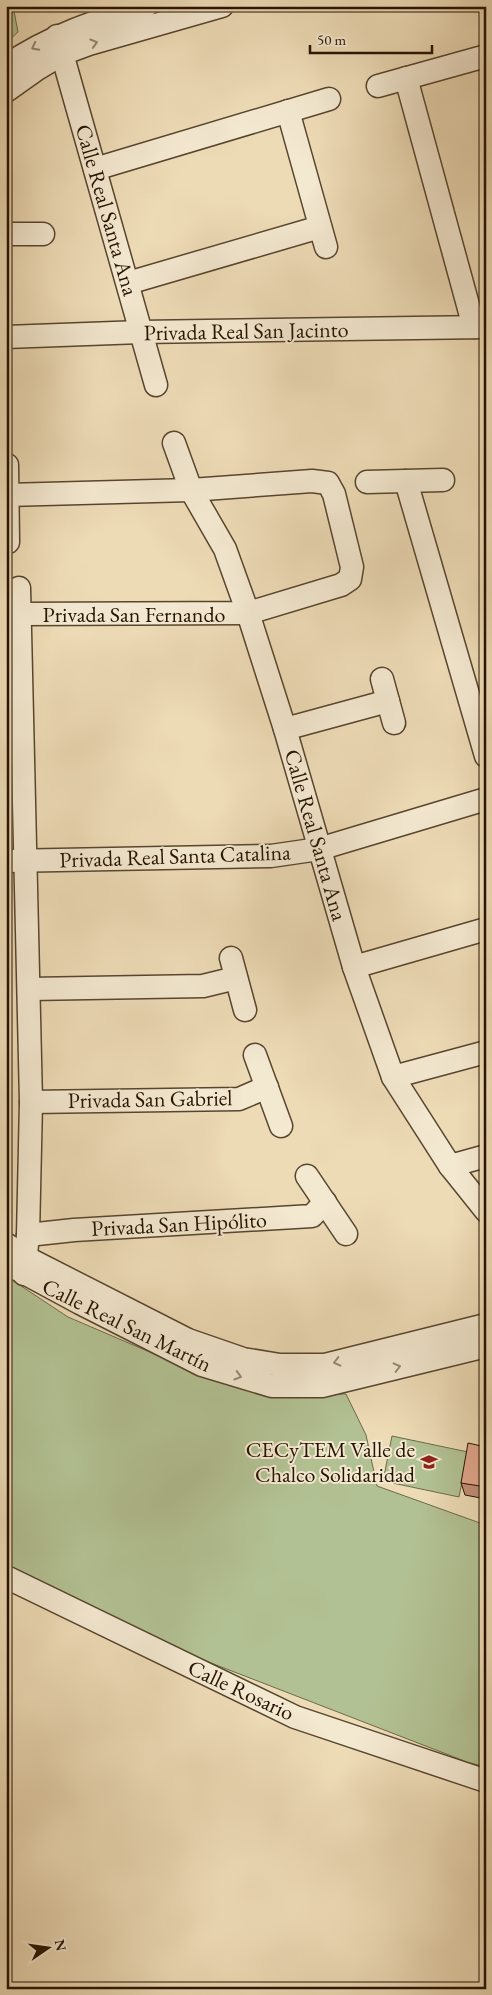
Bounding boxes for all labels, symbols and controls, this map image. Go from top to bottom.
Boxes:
scale bar [310,22,432,54]
text: 50 m [317,30,346,49]
one-way arrow [90,38,98,48]
one-way arrow [31,41,40,51]
street label: Calle Real Santa Ana [69,121,145,299]
street label: Privada Real San Jacinto [143,315,349,347]
street label: Privada San Fernando [43,600,226,629]
street label: Calle Real Santa Ana [278,746,354,924]
street label: Privada Real Santa Catalina [59,837,292,875]
street label: Privada San Gabriel [67,1083,233,1115]
street label: Privada San Hipólito [90,1205,268,1243]
street label: Calle Real San Martín [37,1271,217,1379]
one-way arrow [332,1356,341,1367]
one-way arrow [393,1363,401,1373]
one-way arrow [234,1370,242,1380]
place label: CECyTEM Valle de Chalco Solidaridad [246,1435,416,1489]
school or university icon: CECyTEM Valle de Chalco Solidaridad [419,1452,439,1472]
street label: Calle Rosario [183,1653,299,1727]
north arrow [22,1922,72,1972]
text: N [51,1938,71,1953]

